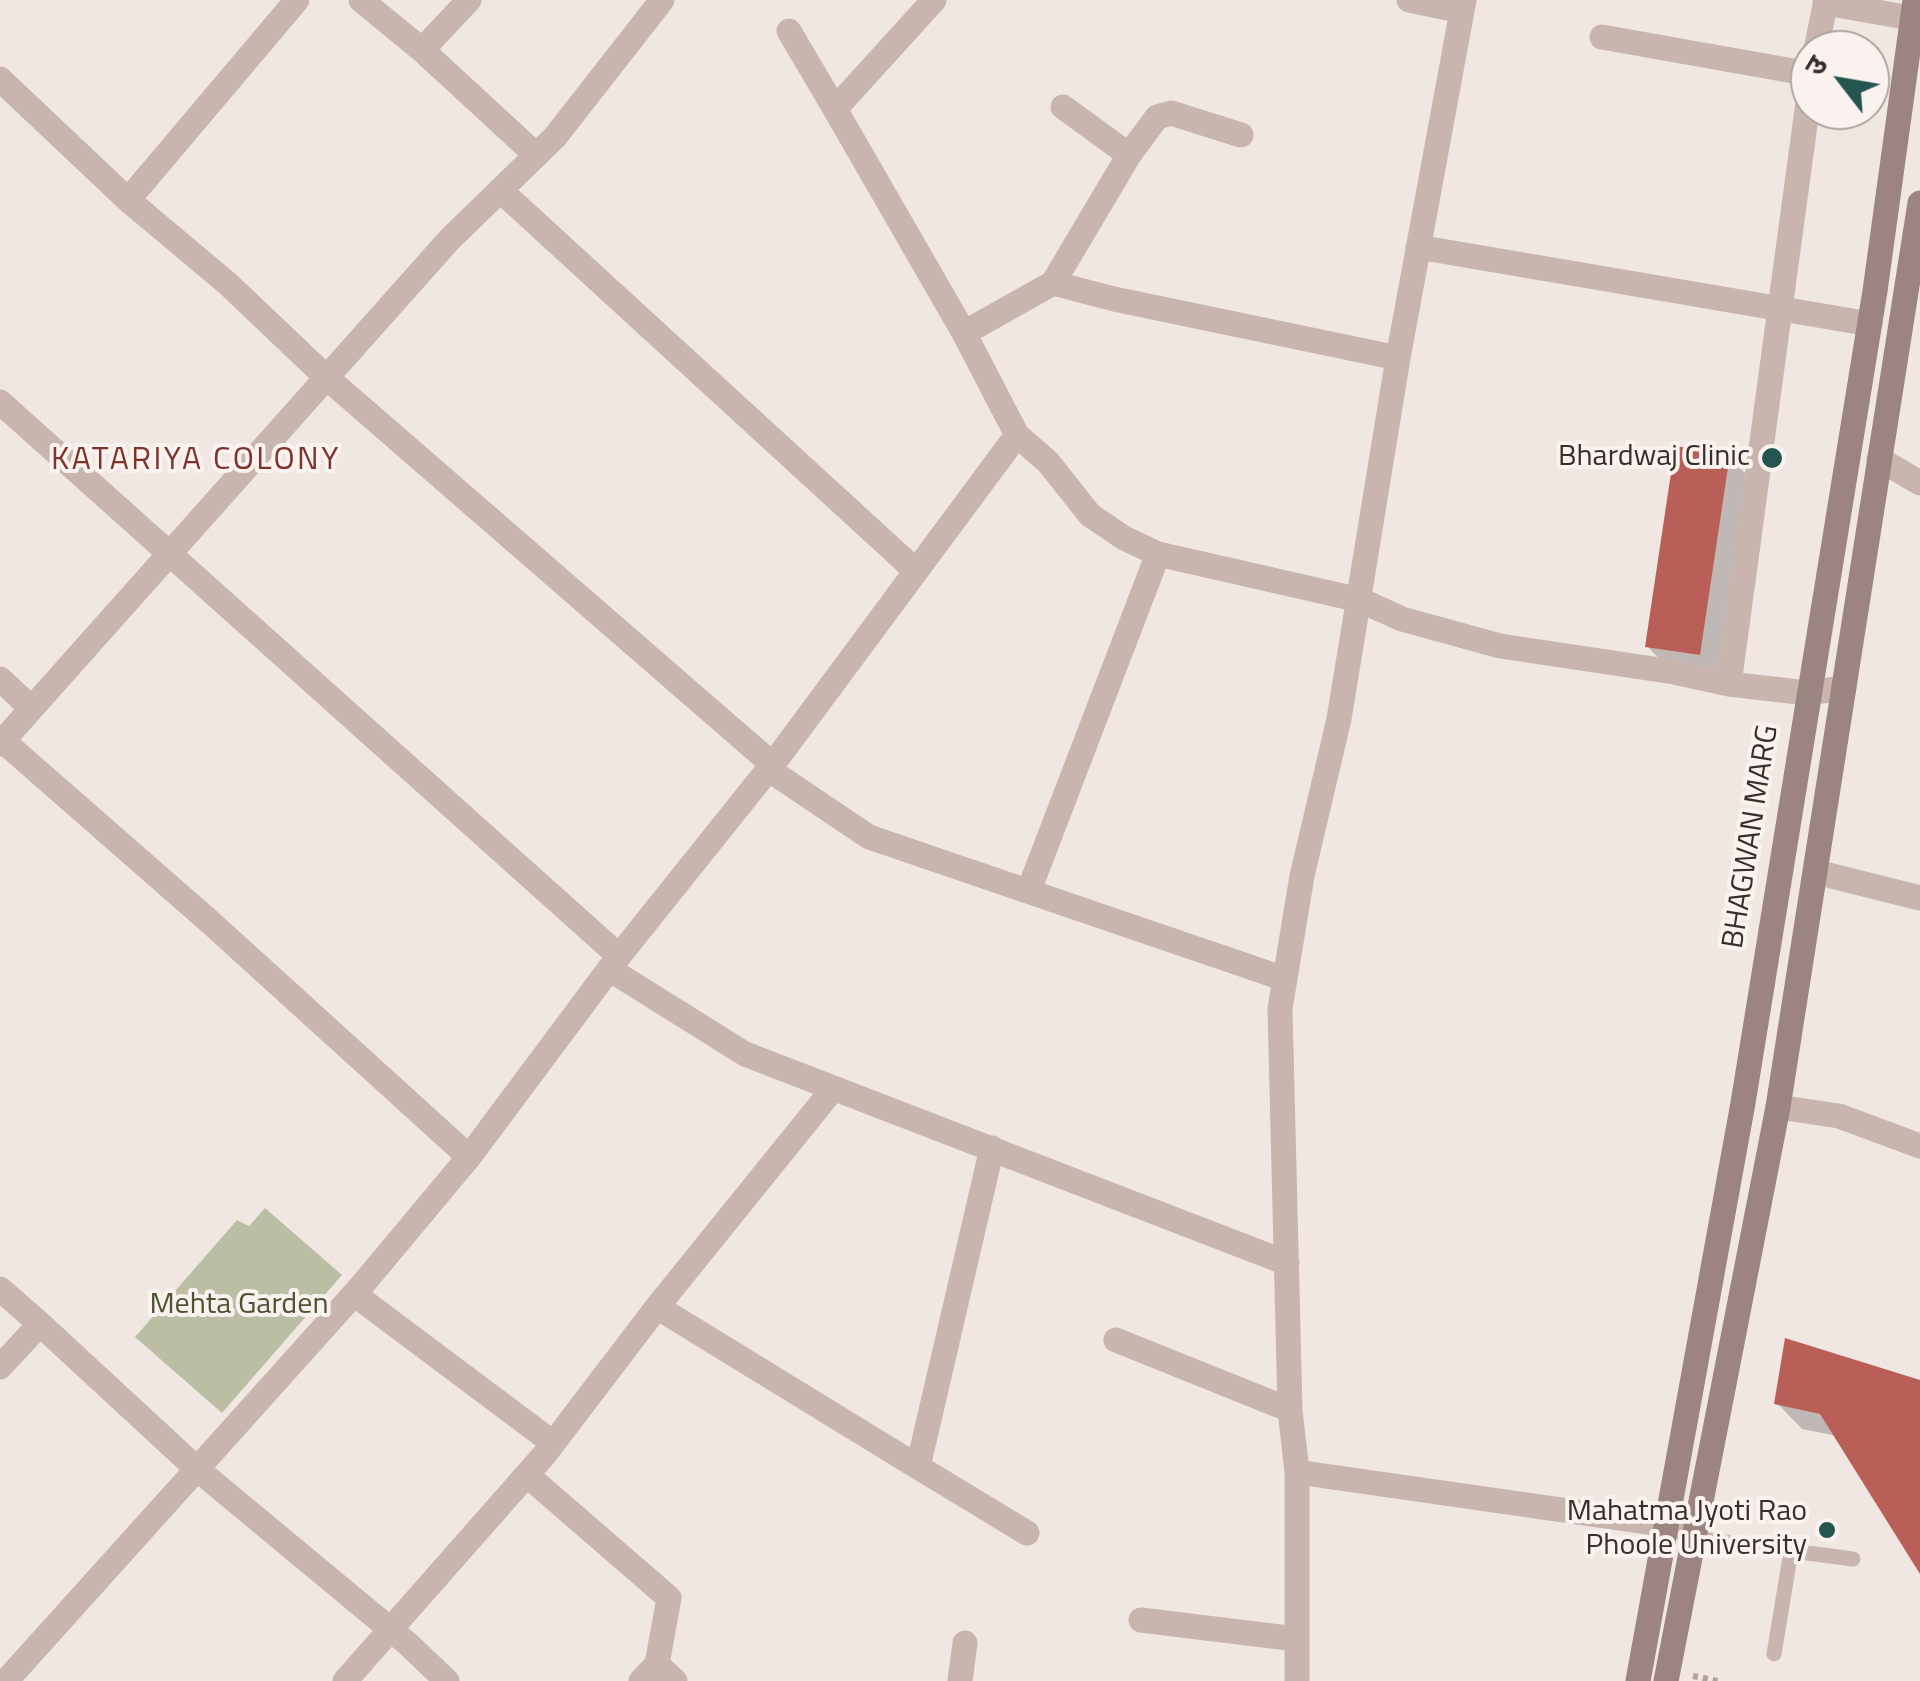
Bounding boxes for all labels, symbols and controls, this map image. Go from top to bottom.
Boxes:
north arrow [1790,30,1890,130]
text: उ [1793,47,1838,83]
place label: Bhardwaj Clinic [1558,440,1750,476]
district label: KATARIYA COLONY [51,442,341,480]
marker: Bhardwaj Clinic [1759,445,1785,471]
street label: BHAGWAN MARG [1717,723,1787,951]
park label: Mehta Garden [149,1288,329,1324]
place label: Mahatma Jyoti Rao Phoole University [1567,1495,1807,1566]
marker: Mahatma Jyoti Rao Phoole University [1816,1519,1838,1541]

